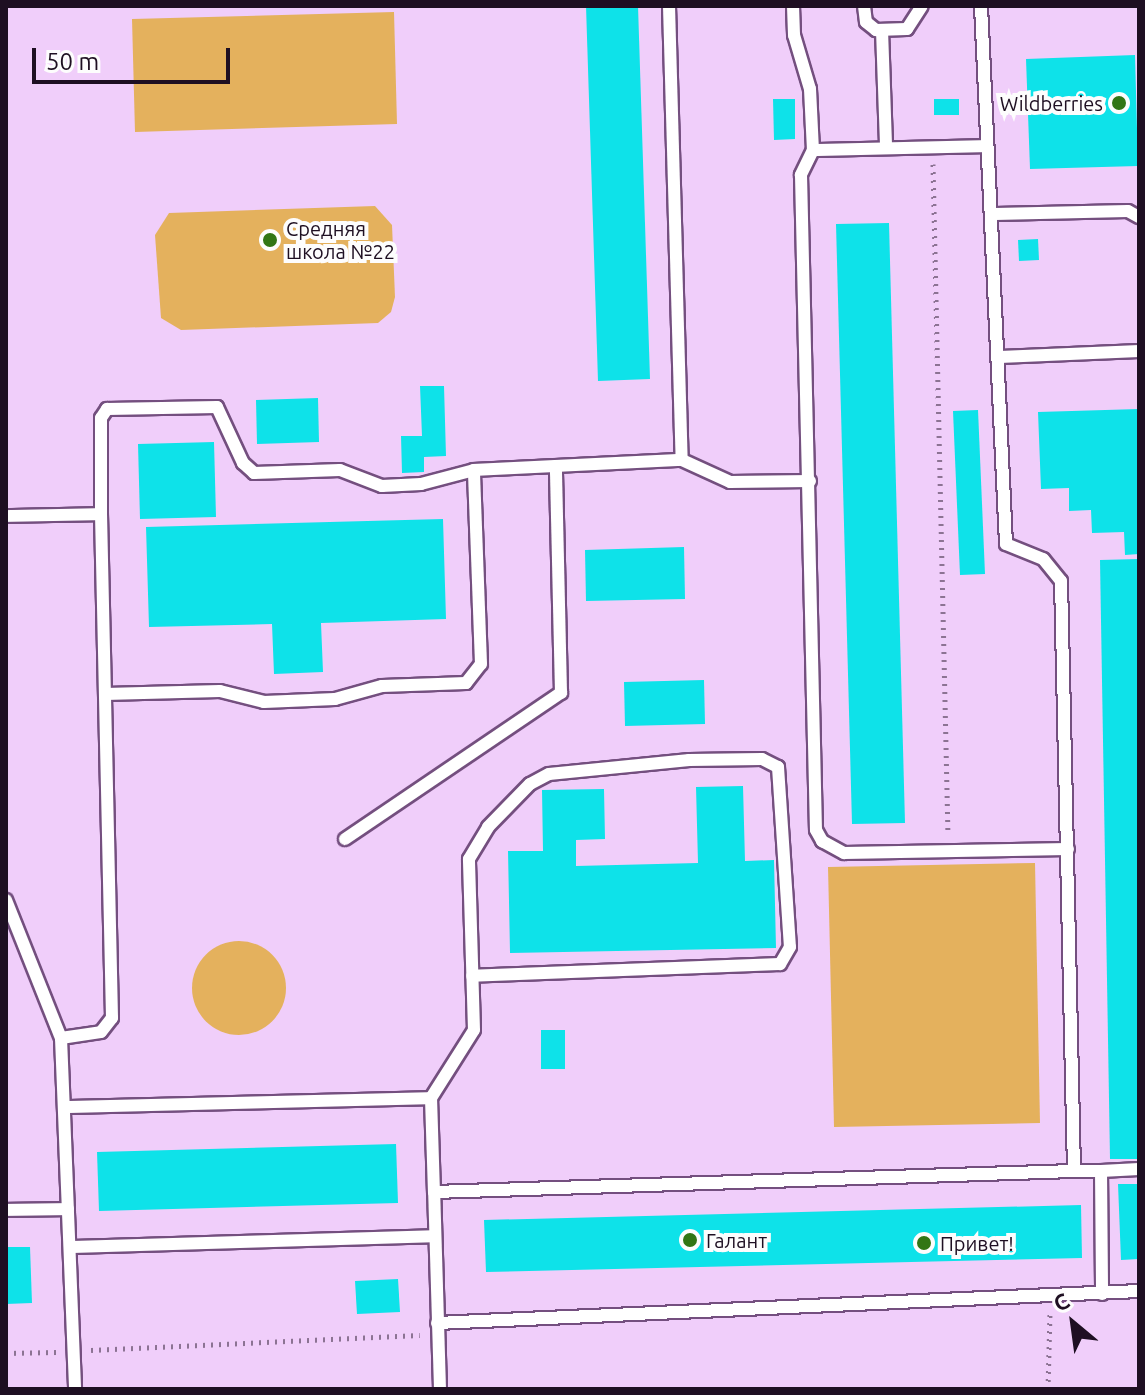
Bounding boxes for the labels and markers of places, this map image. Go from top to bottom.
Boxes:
place label: Wildberries [1000,91,1103,115]
marker: Wildberries [1110,94,1128,112]
place label: Средняя школа №22 [286,216,395,263]
marker: Средняя школа №22 [261,231,279,249]
place label: Галант [706,1228,767,1252]
marker: Галант [681,1231,699,1249]
place label: Привет! [940,1231,1014,1255]
marker: Привет! [915,1234,933,1252]

